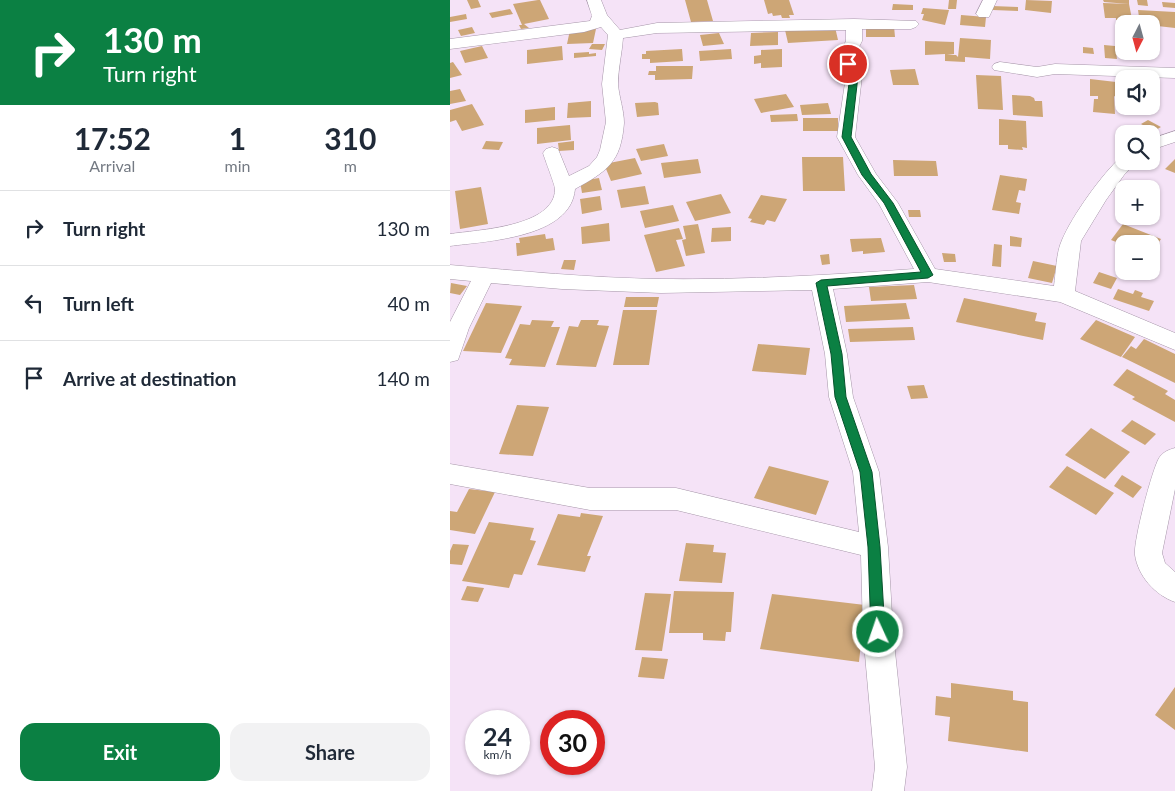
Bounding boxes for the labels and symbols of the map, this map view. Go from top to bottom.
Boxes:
north arrow [1115,15,1160,60]
pin [827,43,869,85]
position arrow [851,605,903,657]
speed limit sign: 30 [540,710,605,775]

